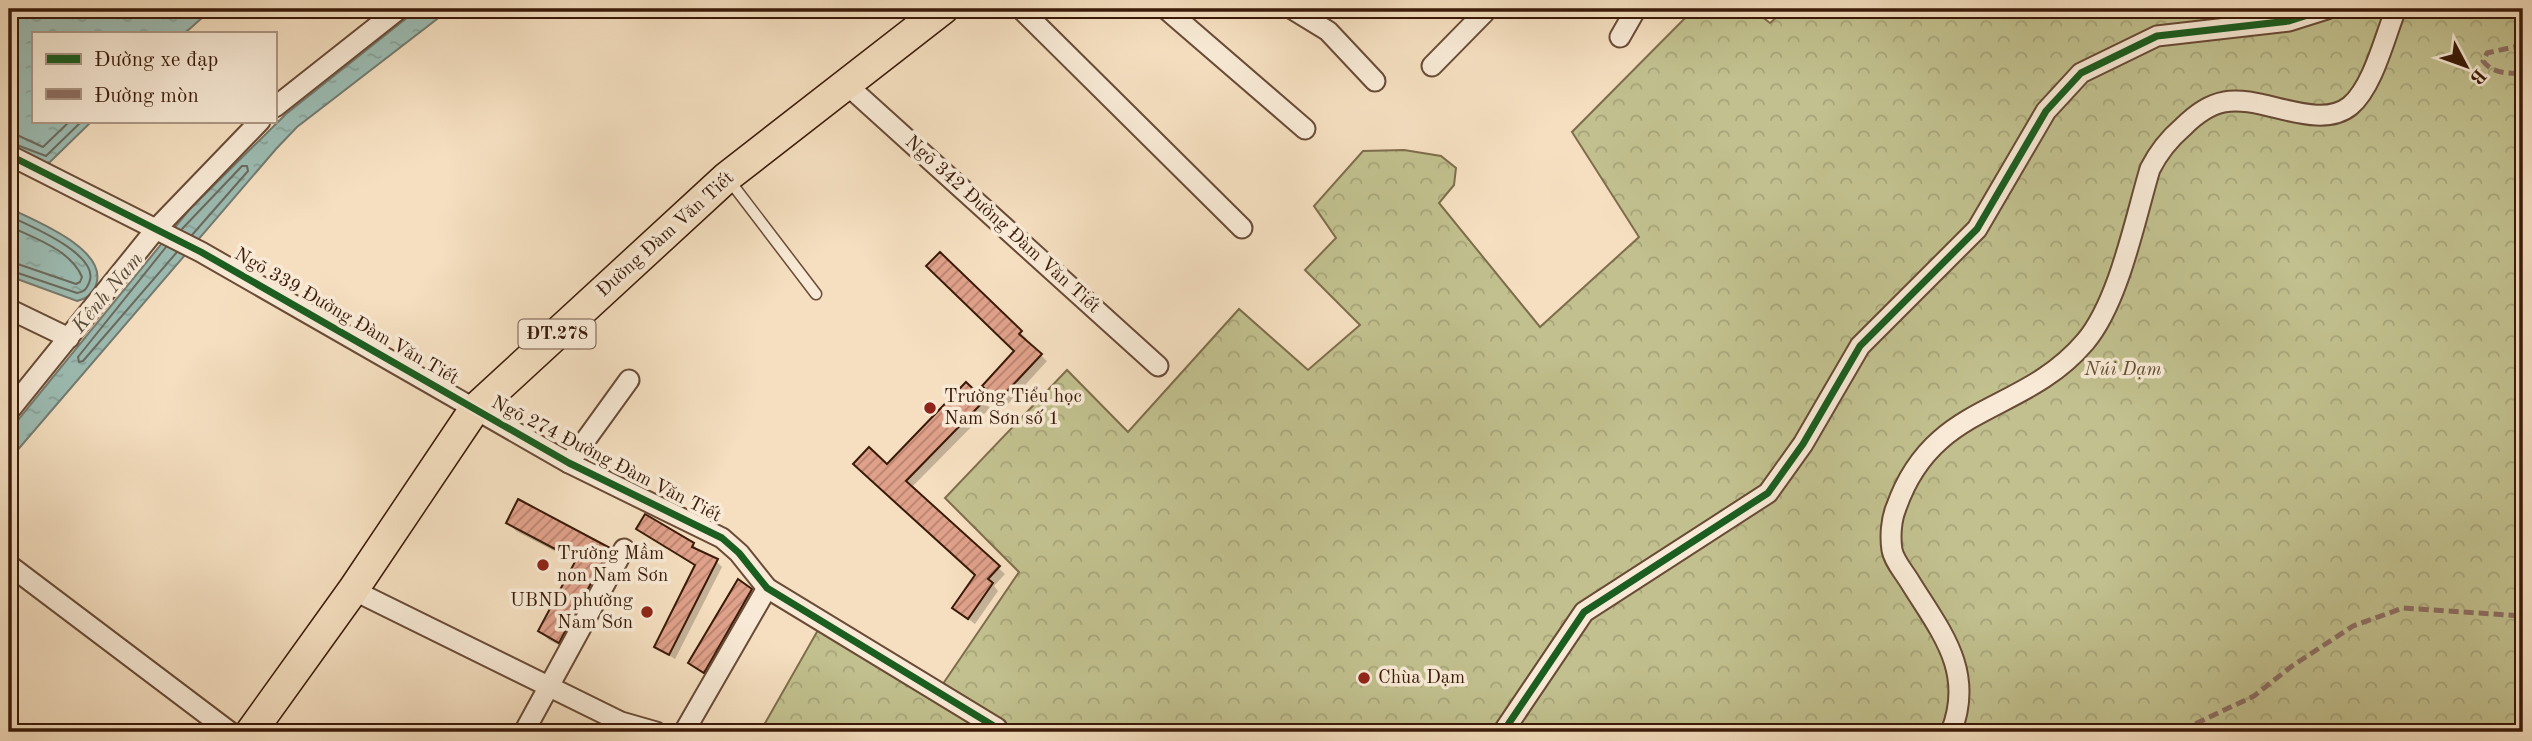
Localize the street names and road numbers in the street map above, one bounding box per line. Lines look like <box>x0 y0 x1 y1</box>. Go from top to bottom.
street label: Ngõ 342 Đường Đàm Văn Tiết <box>901 132 1104 317</box>
street label: Đường Đàm Văn Tiết <box>593 168 738 301</box>
street label: Ngõ 339 Đường Đàm Văn Tiết <box>231 244 462 389</box>
road number: ĐT.278 <box>518 320 596 348</box>
street label: Ngõ 274 Đường Đàm Văn Tiết <box>488 393 724 526</box>

